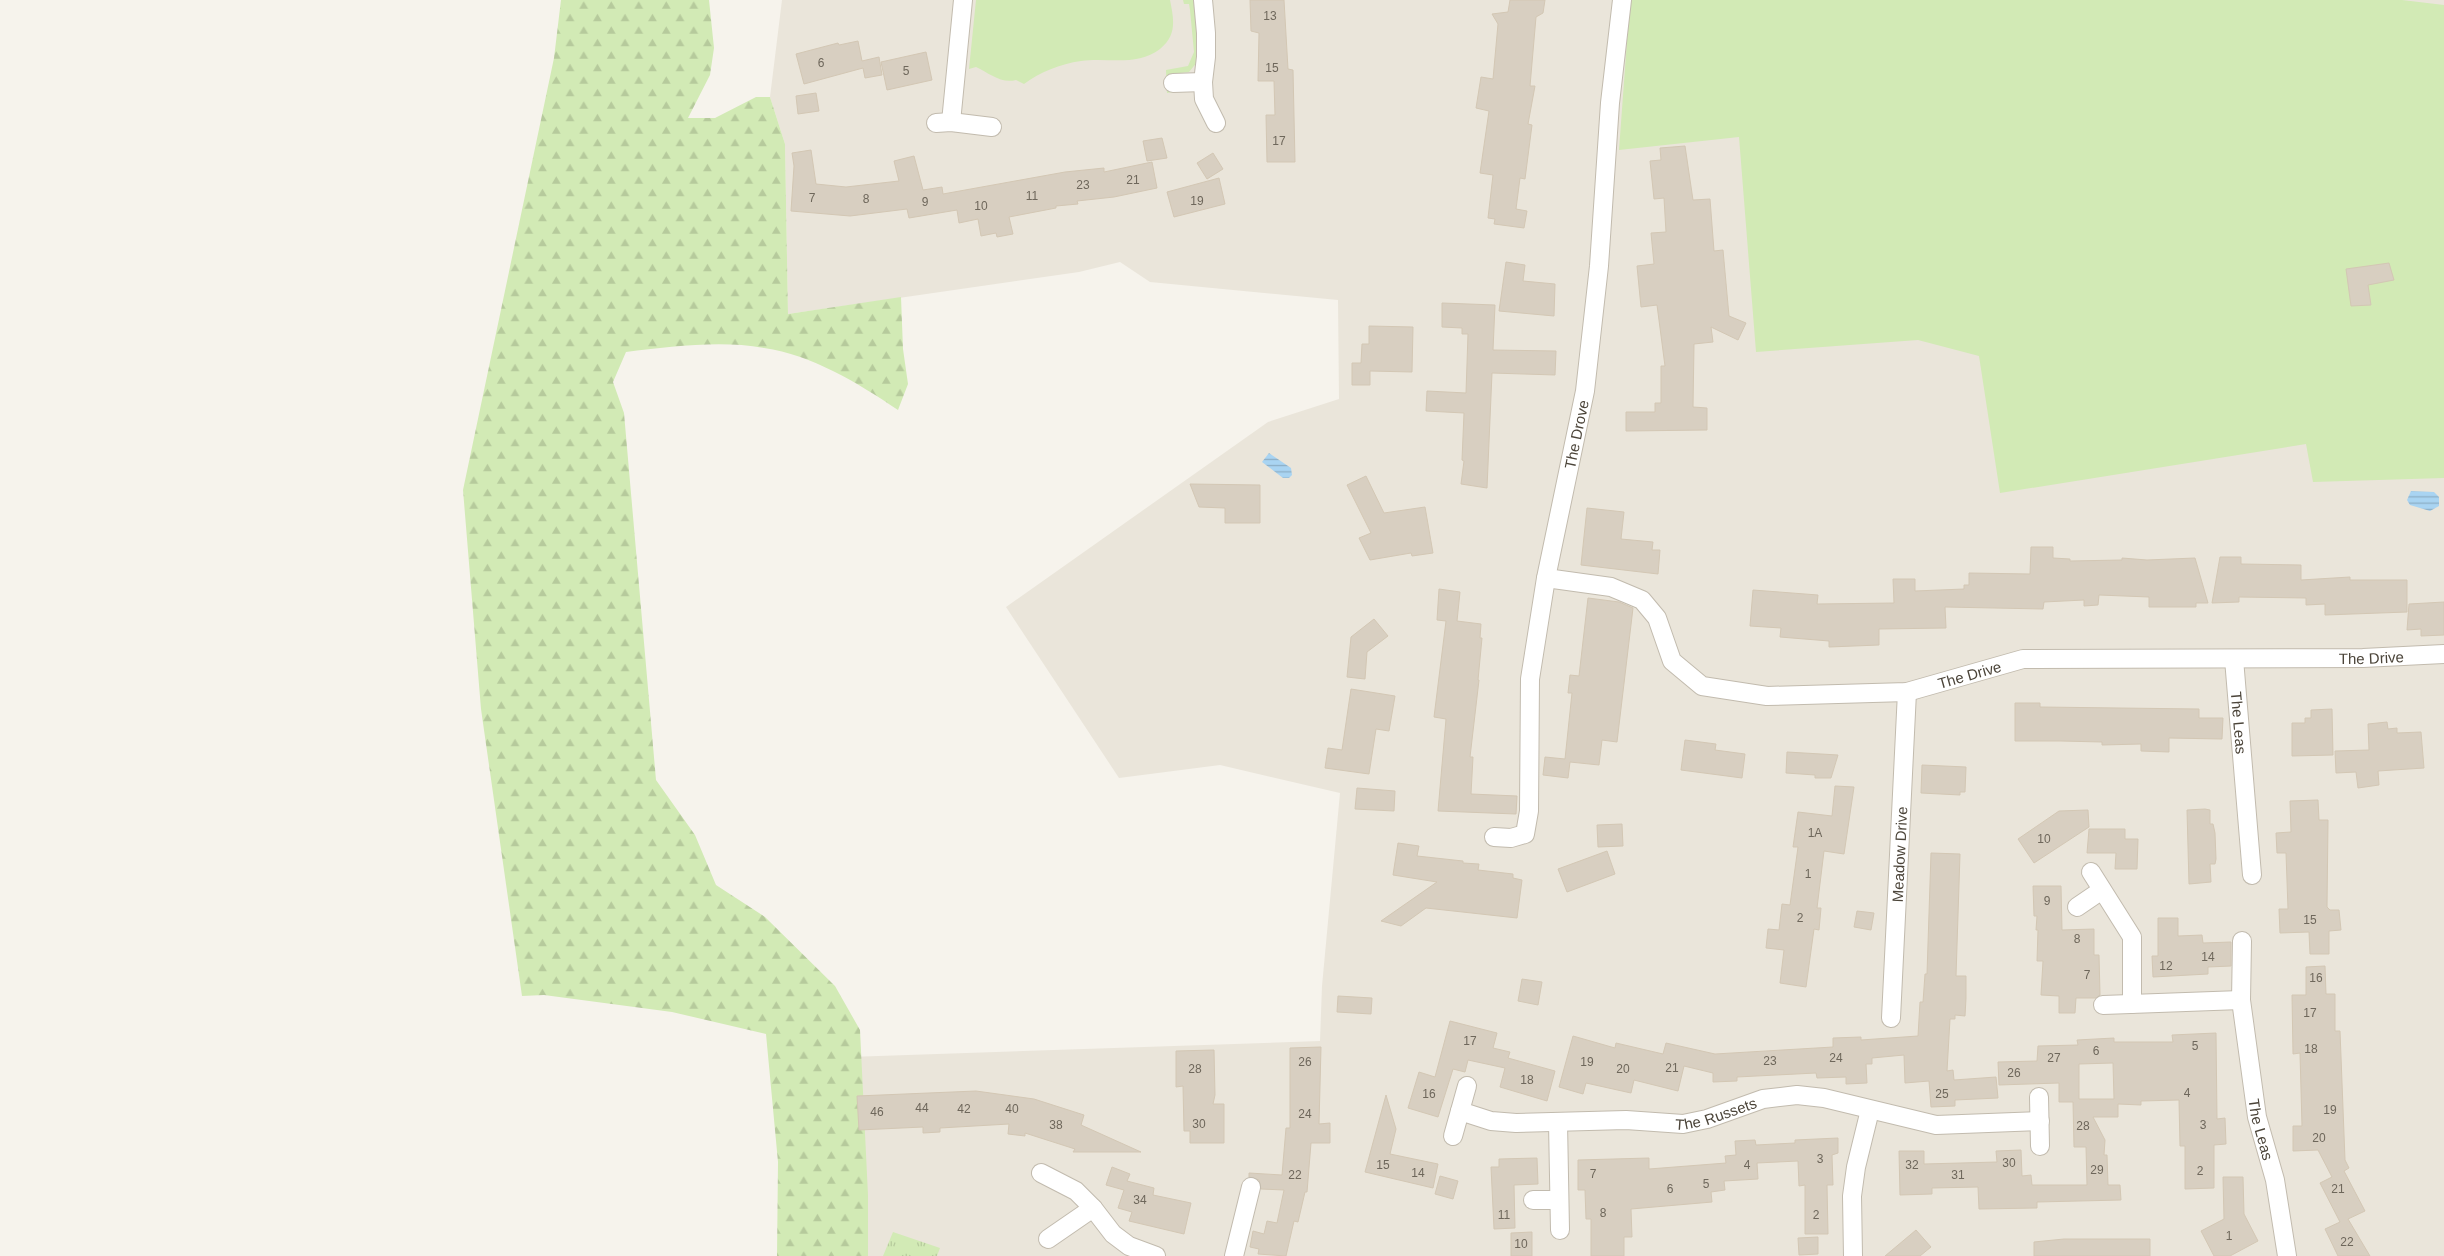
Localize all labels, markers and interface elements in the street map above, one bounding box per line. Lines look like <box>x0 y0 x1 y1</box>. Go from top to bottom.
house number: 13 <box>1263 9 1277 23</box>
house number: 6 <box>818 56 825 70</box>
house number: 15 <box>1265 61 1279 75</box>
house number: 5 <box>903 64 910 78</box>
house number: 17 <box>1272 134 1286 148</box>
house number: 21 <box>1126 173 1140 187</box>
house number: 23 <box>1076 178 1090 192</box>
house number: 11 <box>1026 189 1039 203</box>
house number: 7 <box>809 191 816 205</box>
house number: 8 <box>863 192 870 206</box>
house number: 19 <box>1190 194 1204 208</box>
house number: 9 <box>922 195 929 209</box>
house number: 10 <box>974 199 988 213</box>
street label: The Drove <box>1560 398 1591 470</box>
street label: The Drive <box>2339 647 2404 667</box>
street label: The Drive <box>1936 657 2003 691</box>
street label: The Leas <box>2228 691 2250 755</box>
street label: Meadow Drive <box>1888 806 1910 903</box>
house number: 1A <box>1808 826 1822 840</box>
house number: 10 <box>2037 832 2051 846</box>
house number: 1 <box>1805 867 1812 881</box>
house number: 9 <box>2044 894 2051 908</box>
house number: 2 <box>1797 911 1804 925</box>
house number: 15 <box>2303 913 2317 927</box>
house number: 8 <box>2074 932 2081 946</box>
house number: 14 <box>2201 950 2215 964</box>
house number: 12 <box>2159 959 2173 973</box>
house number: 7 <box>2084 968 2091 982</box>
house number: 16 <box>2309 971 2323 985</box>
house number: 17 <box>2303 1006 2317 1020</box>
house number: 17 <box>1463 1034 1477 1048</box>
house number: 5 <box>2192 1039 2199 1053</box>
house number: 18 <box>2304 1042 2318 1056</box>
house number: 6 <box>2093 1044 2100 1058</box>
house number: 24 <box>1829 1051 1843 1065</box>
house number: 27 <box>2047 1051 2061 1065</box>
house number: 23 <box>1763 1054 1777 1068</box>
house number: 26 <box>1298 1055 1312 1069</box>
house number: 19 <box>1580 1055 1594 1069</box>
house number: 21 <box>1665 1061 1679 1075</box>
house number: 28 <box>1188 1062 1202 1076</box>
house number: 20 <box>1616 1062 1630 1076</box>
house number: 26 <box>2007 1066 2021 1080</box>
house number: 18 <box>1520 1073 1534 1087</box>
house number: 4 <box>2184 1086 2191 1100</box>
house number: 16 <box>1422 1087 1436 1101</box>
house number: 25 <box>1935 1087 1949 1101</box>
street label: The Russets <box>1674 1094 1759 1133</box>
street label: The Leas <box>2246 1098 2277 1162</box>
house number: 44 <box>915 1101 929 1115</box>
house number: 42 <box>957 1102 971 1116</box>
house number: 40 <box>1005 1102 1019 1116</box>
house number: 19 <box>2323 1103 2337 1117</box>
house number: 46 <box>870 1105 884 1119</box>
house number: 24 <box>1298 1107 1312 1121</box>
house number: 30 <box>1192 1117 1206 1131</box>
house number: 38 <box>1049 1118 1063 1132</box>
house number: 3 <box>2200 1118 2207 1132</box>
house number: 28 <box>2076 1119 2090 1133</box>
house number: 20 <box>2312 1131 2326 1145</box>
house number: 3 <box>1817 1152 1824 1166</box>
house number: 30 <box>2002 1156 2016 1170</box>
house number: 15 <box>1376 1158 1390 1172</box>
house number: 4 <box>1744 1158 1751 1172</box>
house number: 32 <box>1905 1158 1919 1172</box>
house number: 29 <box>2090 1163 2104 1177</box>
house number: 2 <box>2197 1164 2204 1178</box>
house number: 14 <box>1411 1166 1425 1180</box>
house number: 7 <box>1590 1167 1597 1181</box>
house number: 22 <box>1288 1168 1302 1182</box>
house number: 31 <box>1951 1168 1965 1182</box>
house number: 5 <box>1703 1177 1710 1191</box>
house number: 6 <box>1667 1182 1674 1196</box>
house number: 21 <box>2331 1182 2345 1196</box>
house number: 34 <box>1133 1193 1147 1207</box>
house number: 8 <box>1600 1206 1607 1220</box>
house number: 11 <box>1498 1208 1511 1222</box>
house number: 2 <box>1813 1208 1820 1222</box>
house number: 1 <box>2226 1229 2233 1243</box>
house number: 22 <box>2340 1235 2354 1249</box>
house number: 10 <box>1514 1237 1528 1251</box>

